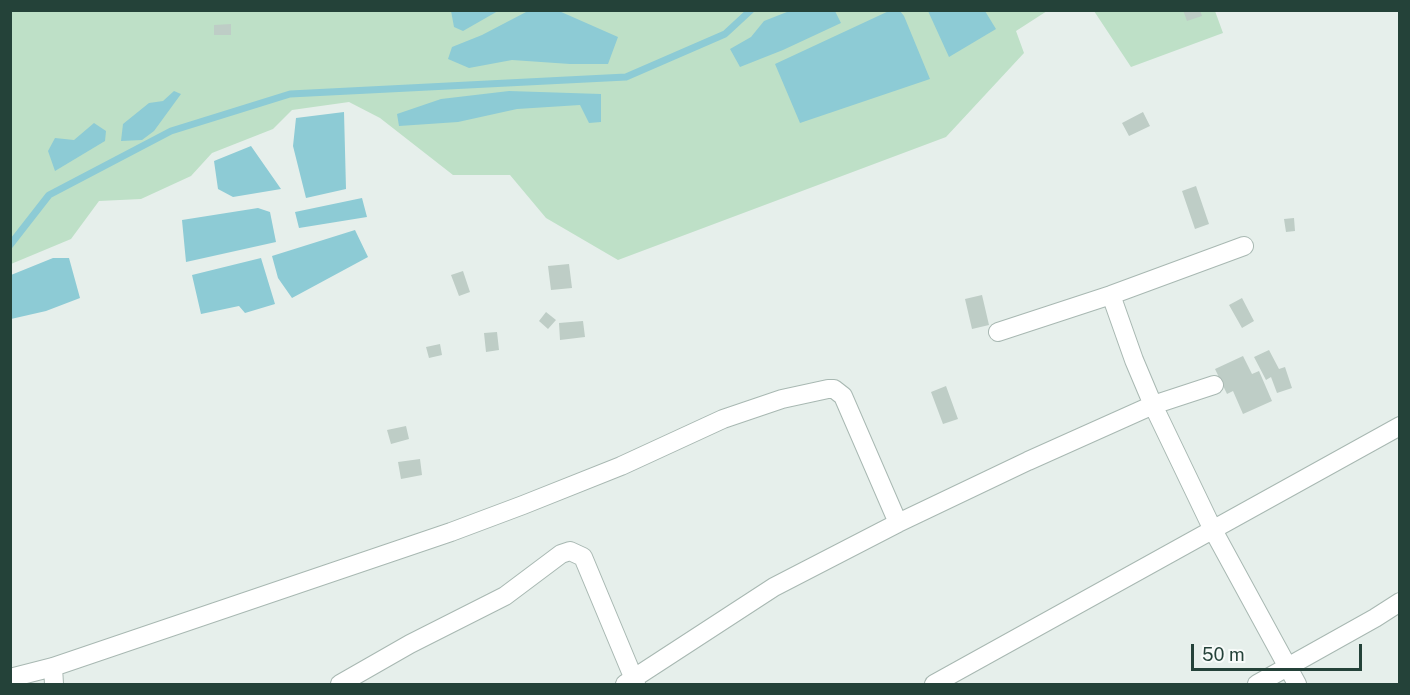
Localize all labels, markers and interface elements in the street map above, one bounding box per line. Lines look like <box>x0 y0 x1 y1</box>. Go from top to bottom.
scale bar <box>1194 632 1365 670</box>
text: 50 m <box>1202 644 1245 665</box>

